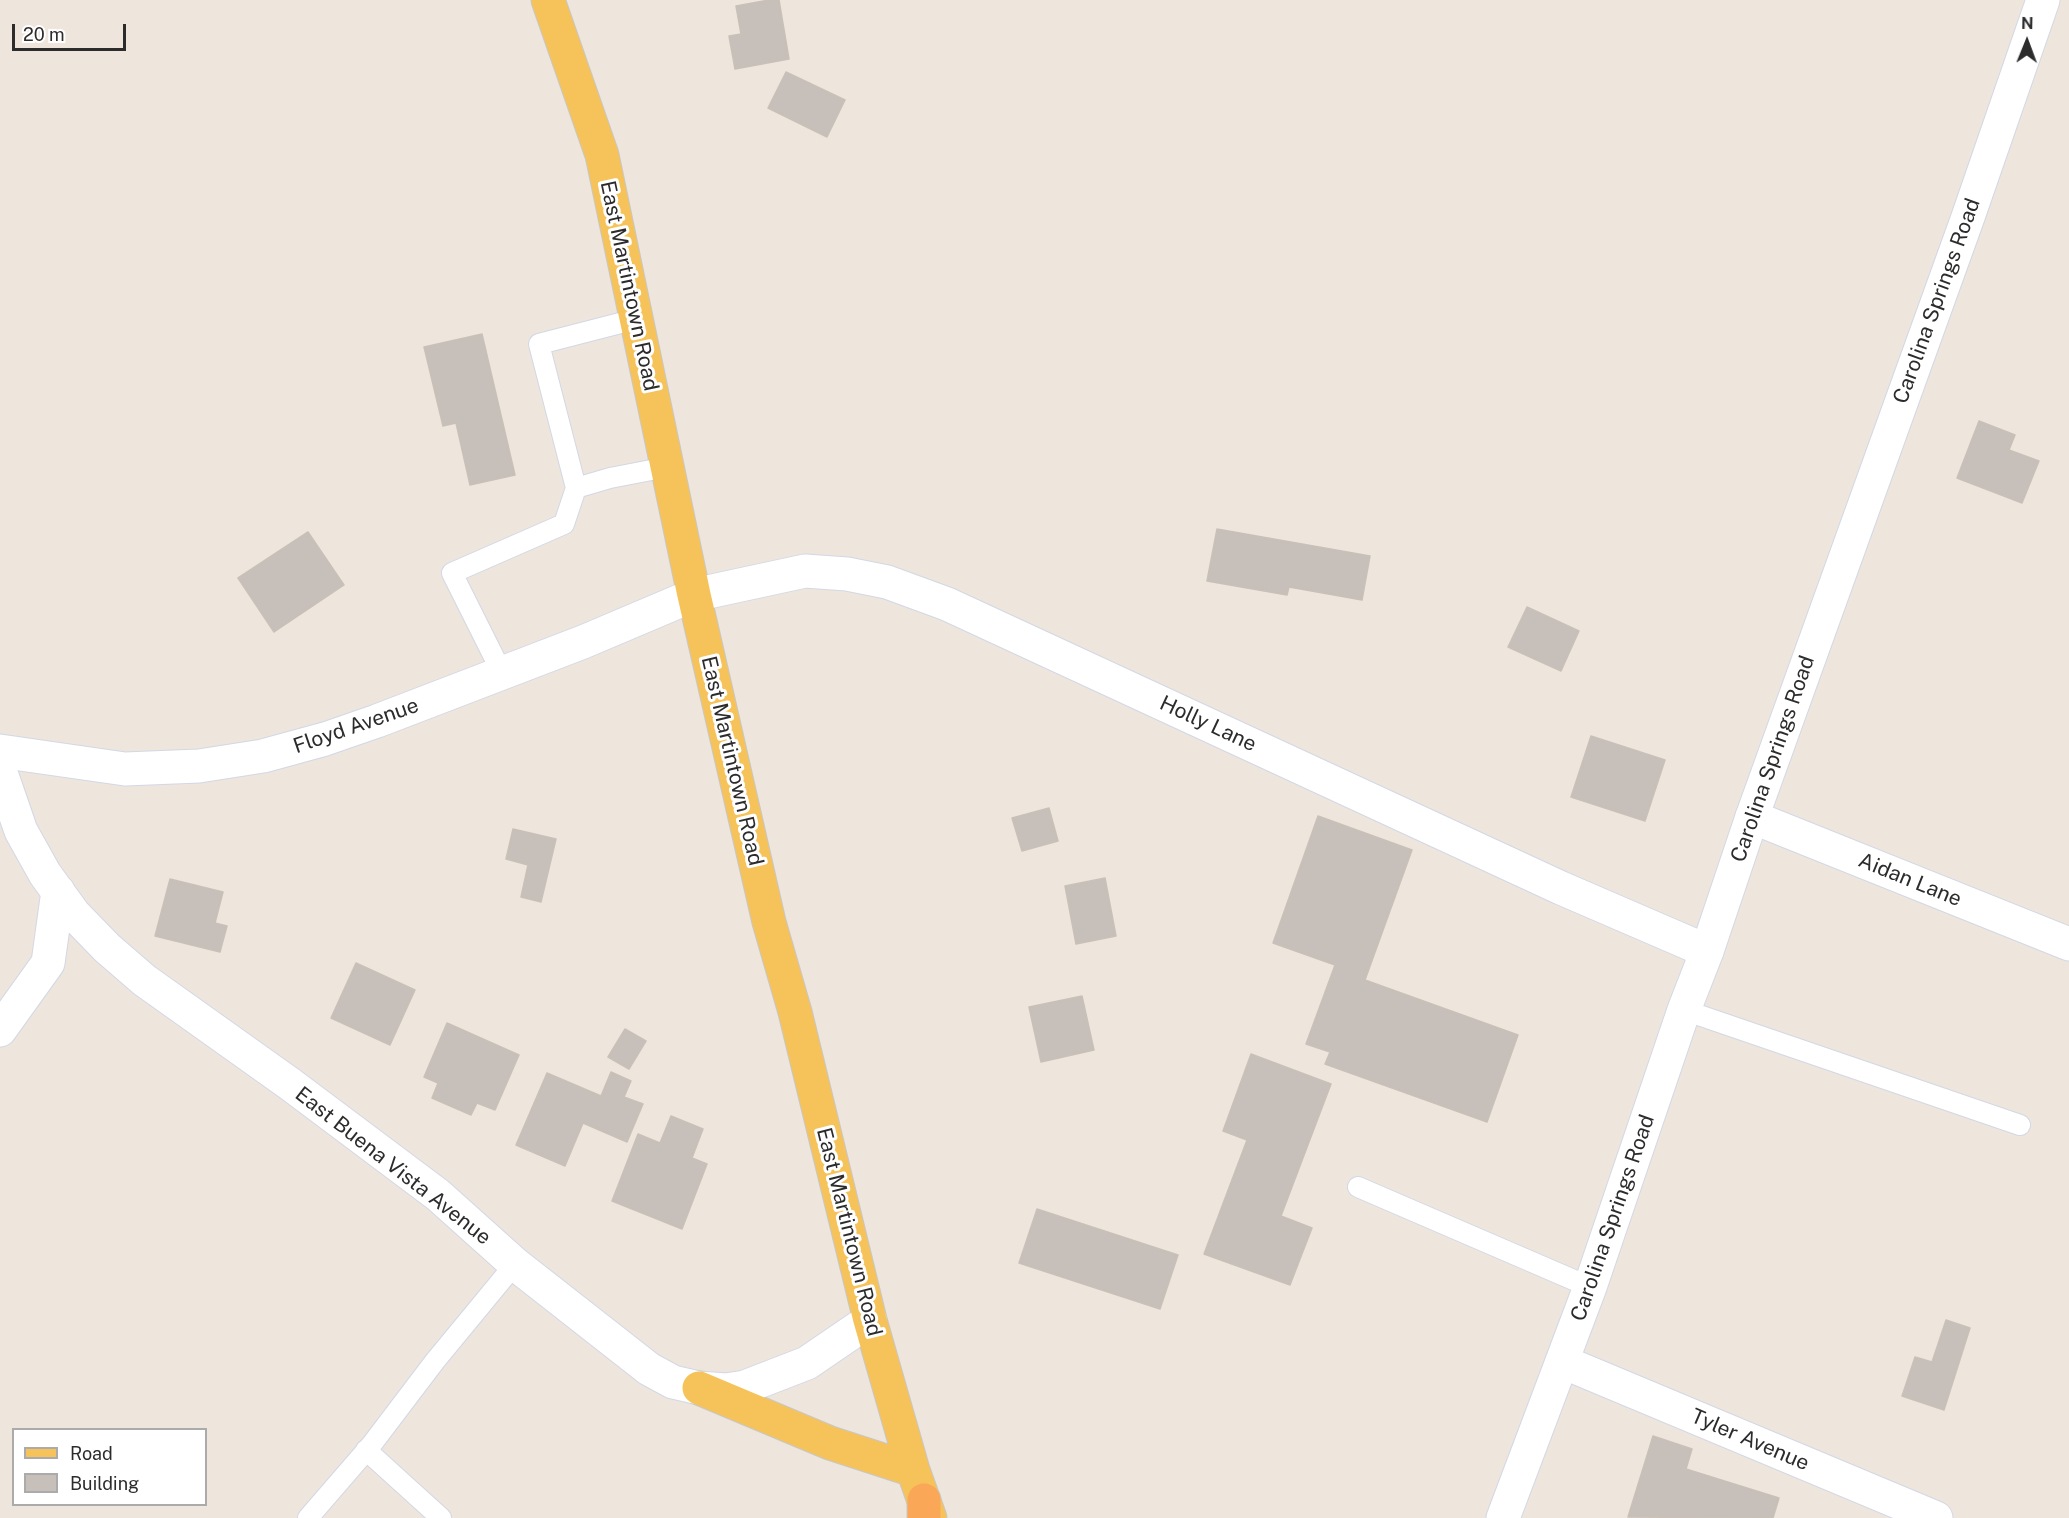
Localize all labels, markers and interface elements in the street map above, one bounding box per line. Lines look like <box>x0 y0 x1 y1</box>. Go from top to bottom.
scale bar <box>15 12 129 50</box>
north arrow <box>1997 12 2057 72</box>
text: N <box>2021 14 2034 33</box>
text: 20 m <box>23 24 65 45</box>
street label: East Martintown Road <box>594 179 664 393</box>
street label: Carolina Springs Road <box>1888 195 1986 407</box>
street label: Carolina Springs Road <box>1726 652 1820 866</box>
street label: East Martintown Road <box>696 654 768 868</box>
street label: Holly Lane <box>1156 691 1260 757</box>
street label: Floyd Avenue <box>290 693 422 759</box>
street label: Aidan Lane <box>1855 848 1965 912</box>
street label: East Buena Vista Avenue <box>290 1082 496 1250</box>
street label: Carolina Springs Road <box>1566 1111 1660 1325</box>
street label: East Martintown Road <box>811 1125 887 1339</box>
street label: Tyler Avenue <box>1687 1404 1813 1476</box>
legend <box>12 1428 207 1506</box>
text: Road <box>70 1443 113 1464</box>
text: Building <box>70 1473 139 1494</box>

